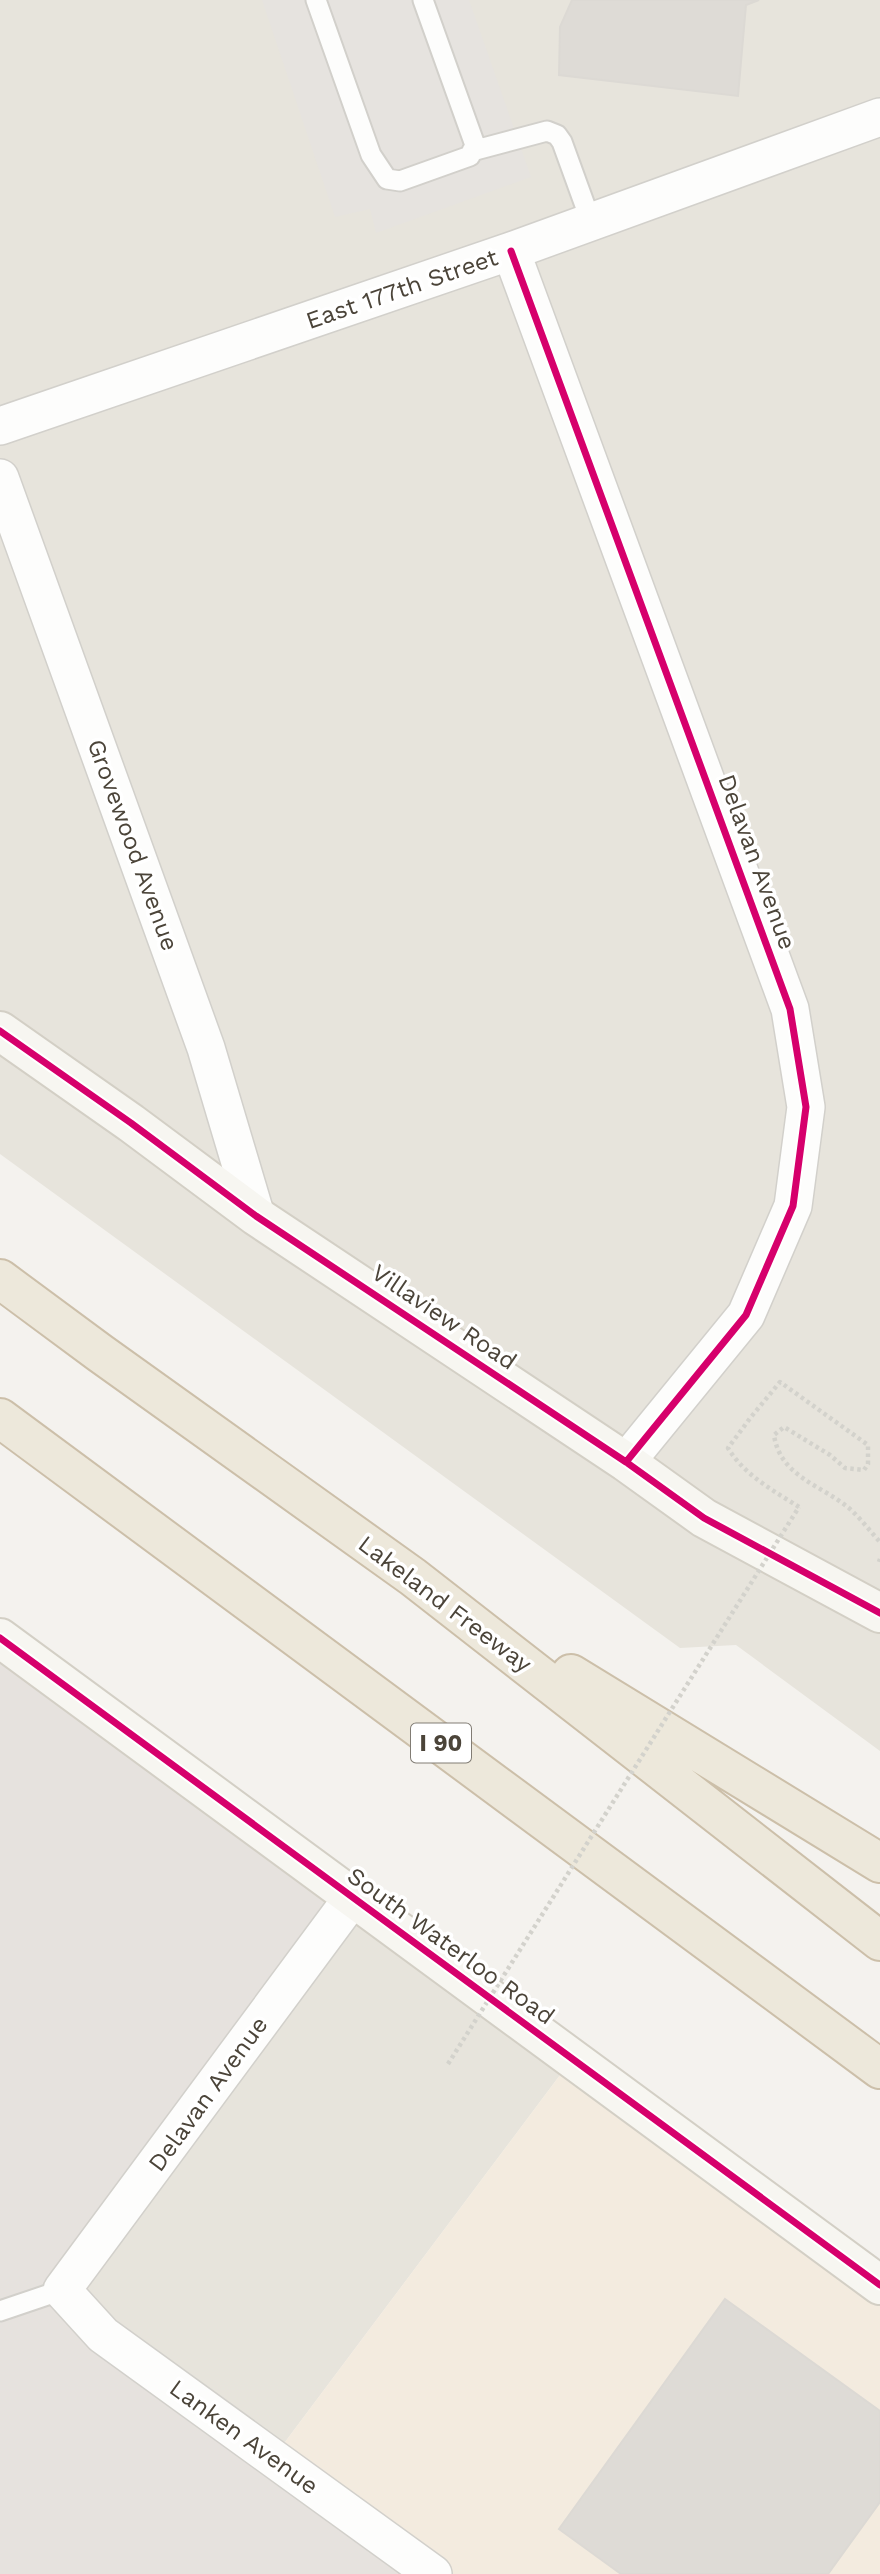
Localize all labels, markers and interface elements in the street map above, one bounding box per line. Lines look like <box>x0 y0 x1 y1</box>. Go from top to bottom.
street label: East 177th Street <box>302 243 502 335</box>
street label: Grovewood Avenue <box>82 735 184 955</box>
street label: Delavan Avenue <box>712 771 802 953</box>
street label: Villaview Road <box>366 1258 522 1376</box>
street label: Lakeland Freeway <box>353 1530 538 1679</box>
road number: I 90 <box>411 1724 471 1762</box>
street label: South Waterloo Road <box>342 1862 560 2030</box>
street label: Delavan Avenue <box>142 2011 274 2177</box>
street label: Lanken Avenue <box>164 2374 324 2500</box>

